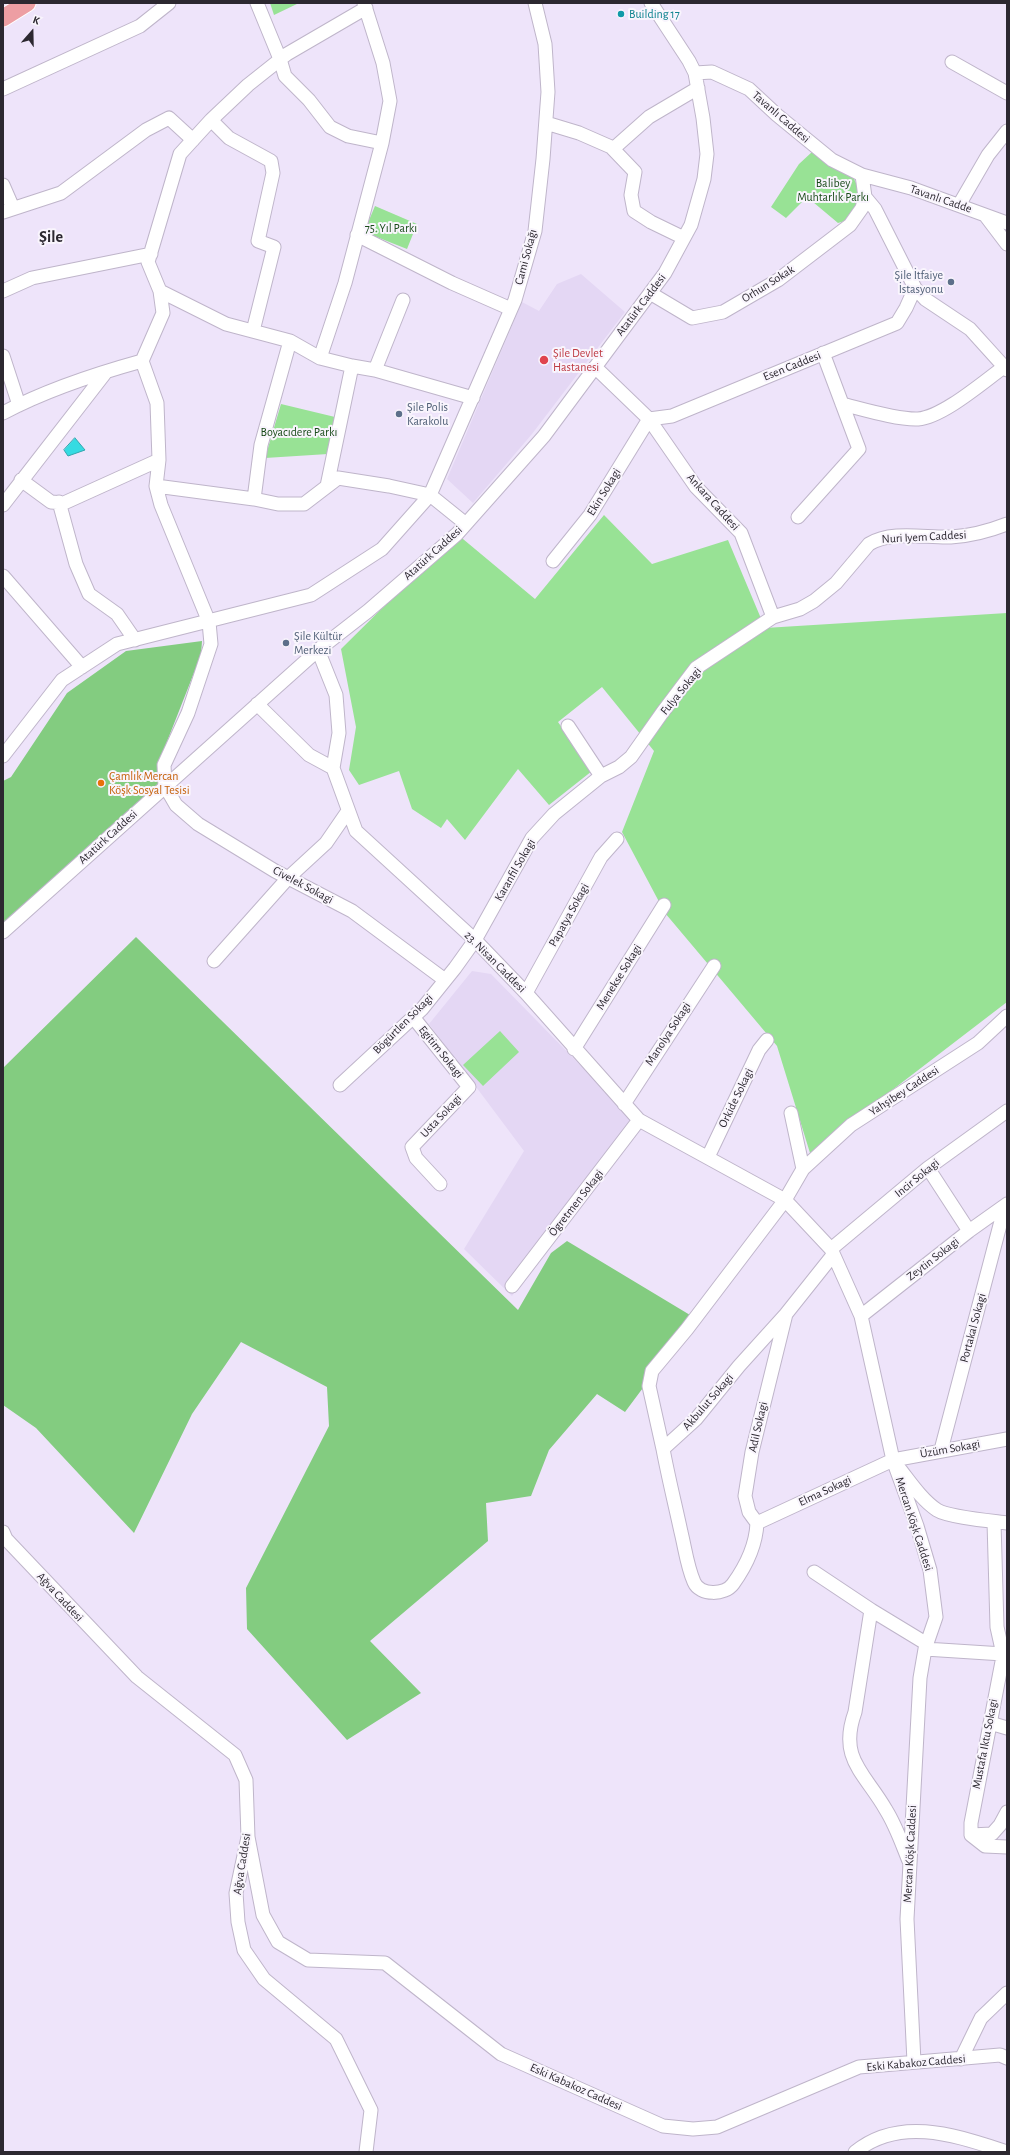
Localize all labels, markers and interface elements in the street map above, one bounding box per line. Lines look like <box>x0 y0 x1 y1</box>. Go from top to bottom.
place label: Building 17 <box>629 7 680 21</box>
marker: Building 17 <box>616 9 626 19</box>
north arrow <box>12 12 52 52</box>
text: K <box>31 14 41 27</box>
street label: Tavanlı Caddesi <box>749 88 813 146</box>
park label: Balibey Muhtarlık Parkı <box>797 176 869 204</box>
street label: Tavanlı Cadde <box>908 182 974 216</box>
park label: 75. Yıl Parkı <box>365 221 417 235</box>
district label: Şile <box>39 227 63 247</box>
street label: Cami Sokağı <box>512 228 540 286</box>
street label: Orhun Sokak <box>739 262 797 306</box>
place label: Şile İtfaiye İstasyonu <box>895 268 943 296</box>
street label: Atatürk Caddesi <box>613 271 669 339</box>
marker: Şile İtfaiye İstasyonu <box>946 277 956 287</box>
place label: Şile Devlet Hastanesi <box>553 346 603 374</box>
street label: Esen Caddesi <box>761 348 823 384</box>
marker: Şile Devlet Hastanesi <box>538 354 550 366</box>
place label: Şile Polis Karakolu <box>407 400 448 428</box>
marker: Şile Polis Karakolu <box>394 409 404 419</box>
park label: Boyacıdere Parkı <box>261 425 337 439</box>
street label: Ekin Sokagi <box>584 466 624 518</box>
street label: Ankara Caddesi <box>684 470 742 534</box>
street label: Atatürk Caddesi <box>401 523 465 583</box>
street label: Nuri Iyem Caddesi <box>881 528 967 546</box>
place label: Şile Kültür Merkezi <box>294 629 342 657</box>
marker: Şile Kültür Merkezi <box>281 638 291 648</box>
street label: Fulya Sokagi <box>657 664 705 718</box>
place label: Çamlık Mercan Köşk Sosyal Tesisi <box>109 769 190 797</box>
marker: Çamlık Mercan Köşk Sosyal Tesisi <box>96 778 106 788</box>
street label: Atatürk Caddesi <box>76 807 140 867</box>
street label: Karanfil Sokagi <box>491 836 539 904</box>
street label: Civelek Sokagi <box>270 863 336 907</box>
street label: Papatya Sokagi <box>546 881 592 949</box>
street label: 23. Nisan Caddesi <box>461 928 529 996</box>
street label: Menekse Sokagi <box>593 941 645 1013</box>
street label: Bögürtlen Sokagi <box>370 991 436 1057</box>
street label: Manolya Sokagi <box>642 999 694 1069</box>
street label: Egitim Sokagi <box>416 1023 466 1081</box>
street label: Yahşibey Caddesi <box>866 1063 942 1119</box>
street label: Orkide Sokagi <box>715 1066 757 1130</box>
street label: Usta Sokagi <box>417 1091 465 1141</box>
street label: Incir Sokagi <box>892 1156 942 1200</box>
street label: Ögretmen Sokagi <box>545 1167 607 1239</box>
street label: Zeytin Sokagi <box>904 1234 962 1284</box>
street label: Portakal Sokagi <box>957 1292 989 1364</box>
street label: Akbulut Sokagi <box>679 1371 737 1433</box>
street label: Adil Sokagi <box>745 1400 771 1454</box>
street label: Üzüm Sokagi <box>919 1437 981 1461</box>
street label: Elma Sokagi <box>796 1472 854 1510</box>
street label: Mercan Köşk Caddesi <box>892 1475 936 1573</box>
street label: Ağva Caddesi <box>34 1569 86 1625</box>
street label: Mustafa Iktu Sokagi <box>969 1698 1001 1790</box>
street label: Mercan Köşk Caddesi <box>900 1805 920 1903</box>
street label: Ağva Caddesi <box>230 1832 254 1896</box>
street label: Eski Kabakoz Caddesi <box>866 2052 966 2074</box>
street label: Eski Kabakoz Caddesi <box>528 2060 624 2114</box>

